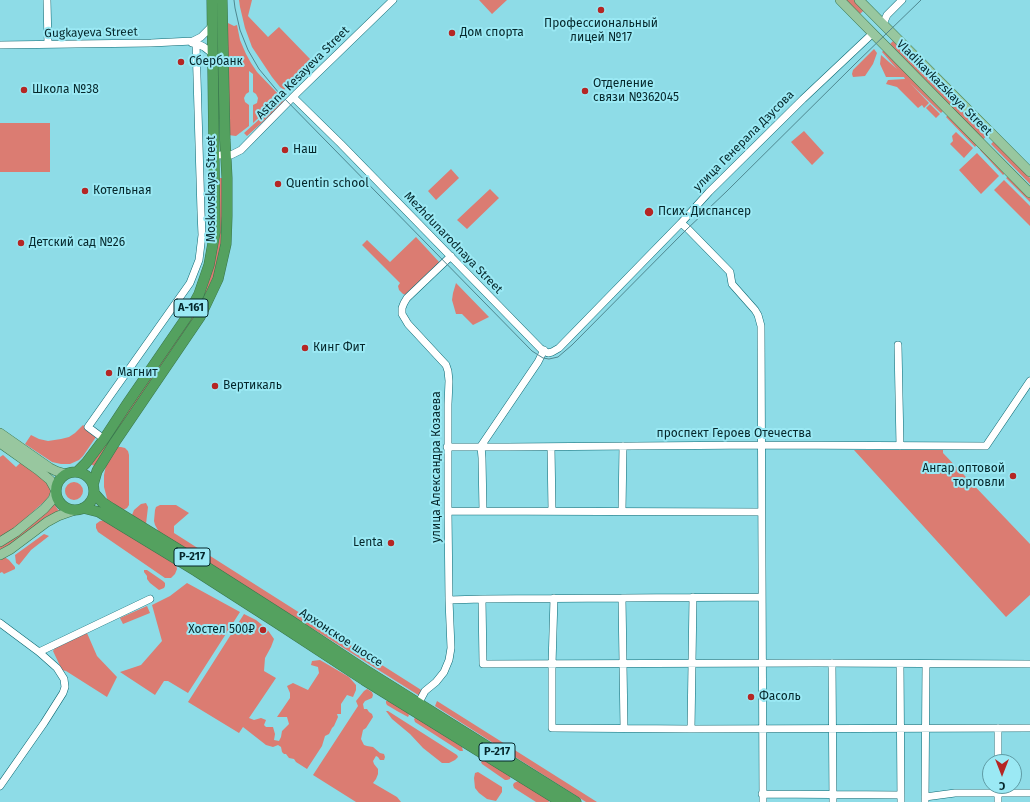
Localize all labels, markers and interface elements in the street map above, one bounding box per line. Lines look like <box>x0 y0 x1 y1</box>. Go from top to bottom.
marker: Профессиональный лицей №17 <box>596 5 606 15</box>
place label: Профессиональный лицей №17 <box>544 17 658 45</box>
street label: Astana Kesayeva Street <box>254 24 352 122</box>
street label: Gugkayeva Street <box>44 25 138 41</box>
place label: Дом спорта <box>460 26 524 40</box>
marker: Дом спорта <box>447 28 457 38</box>
street label: Vladikavkazskaya Street <box>893 37 995 139</box>
place label: Сбербанк <box>189 55 243 69</box>
marker: Сбербанк <box>176 57 186 67</box>
place label: Отделение связи №362045 <box>593 77 679 105</box>
place label: Школа №38 <box>32 83 99 97</box>
marker: Школа №38 <box>19 85 29 95</box>
marker: Отделение связи №362045 <box>580 86 590 96</box>
street label: улица Генерала Дзусова <box>691 88 797 194</box>
street label: Moskovskaya Street <box>205 136 219 242</box>
place label: Наш <box>293 143 317 157</box>
marker: Наш <box>280 145 290 155</box>
place label: Quentin school <box>286 177 369 191</box>
marker: Quentin school <box>273 179 283 189</box>
place label: Котельная <box>93 184 151 198</box>
marker: Котельная <box>80 186 90 196</box>
street label: Mezhdunarodnaya Street <box>401 189 505 297</box>
place label: Псих. Диспансер <box>658 205 751 219</box>
marker: Псих. Диспансер <box>643 206 655 218</box>
place label: Детский сад №26 <box>29 236 125 250</box>
marker: Детский сад №26 <box>16 238 26 248</box>
road number: А-161 <box>174 299 208 317</box>
place label: Кинг Фит <box>313 341 365 355</box>
marker: Кинг Фит <box>300 343 310 353</box>
place label: Магнит <box>117 366 158 380</box>
marker: Магнит <box>104 368 114 378</box>
place label: Вертикаль <box>223 379 282 393</box>
marker: Вертикаль <box>210 381 220 391</box>
street label: улица Александра Козаева <box>430 391 444 543</box>
street label: проспект Героев Отечества <box>657 427 811 441</box>
place label: Ангар оптовой торговли <box>922 462 1005 490</box>
marker: Ангар оптовой торговли <box>1008 471 1018 481</box>
place label: Lenta <box>353 536 383 550</box>
marker: Lenta <box>386 538 396 548</box>
road number: Р-217 <box>174 548 210 566</box>
street label: Архонское шоссе <box>297 606 385 670</box>
place label: Хостел 500₽ <box>188 623 255 637</box>
marker: Хостел 500₽ <box>258 625 268 635</box>
place label: Фасоль <box>759 690 801 704</box>
marker: Фасоль <box>746 692 756 702</box>
road number: Р-217 <box>479 743 515 761</box>
north arrow <box>982 754 1022 794</box>
text: С <box>999 779 1005 792</box>

